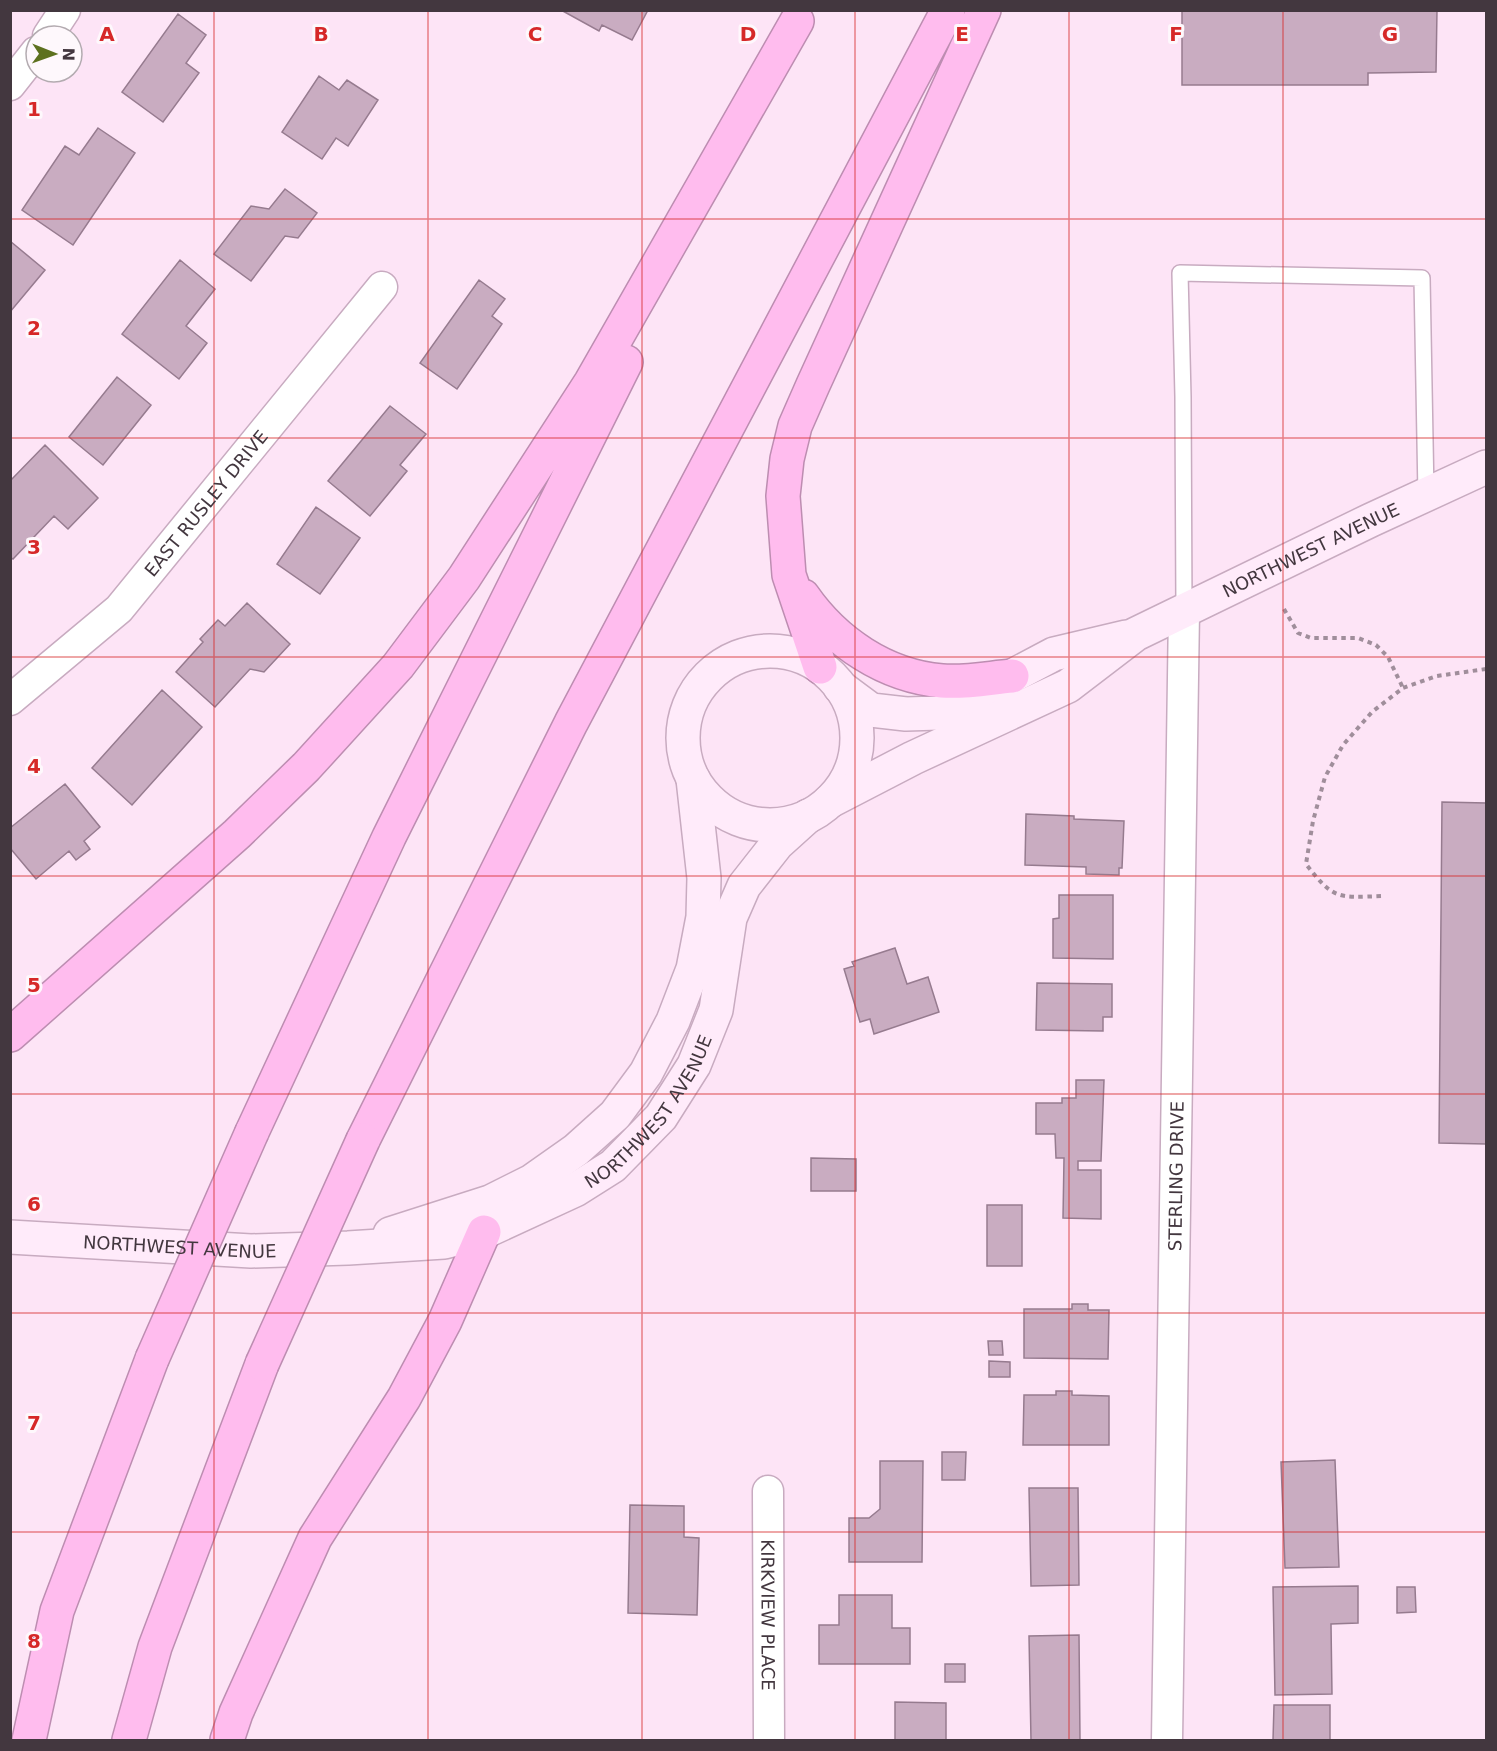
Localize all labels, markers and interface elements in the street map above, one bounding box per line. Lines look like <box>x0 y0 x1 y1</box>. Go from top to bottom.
text: A <box>99 22 115 46</box>
text: B <box>313 22 329 46</box>
text: C <box>528 22 542 46</box>
text: D <box>740 22 756 46</box>
text: E <box>955 22 969 46</box>
text: F <box>1169 22 1183 46</box>
text: G <box>1382 22 1398 46</box>
north arrow <box>24 24 84 84</box>
text: N <box>59 47 78 61</box>
text: 1 <box>27 97 41 121</box>
text: 2 <box>27 316 41 340</box>
street label: EAST RUSLEY DRIVE <box>140 426 272 580</box>
street label: NORTHWEST AVENUE <box>1219 498 1402 601</box>
text: 3 <box>27 535 41 559</box>
text: 4 <box>27 754 41 778</box>
text: 5 <box>27 973 41 997</box>
street label: NORTHWEST AVENUE <box>580 1032 715 1192</box>
street label: STERLING DRIVE <box>1164 1101 1187 1251</box>
text: 6 <box>27 1192 41 1216</box>
street label: NORTHWEST AVENUE <box>82 1231 277 1262</box>
text: 7 <box>27 1411 41 1435</box>
street label: KIRKVIEW PLACE <box>758 1539 779 1691</box>
text: 8 <box>27 1629 41 1653</box>

